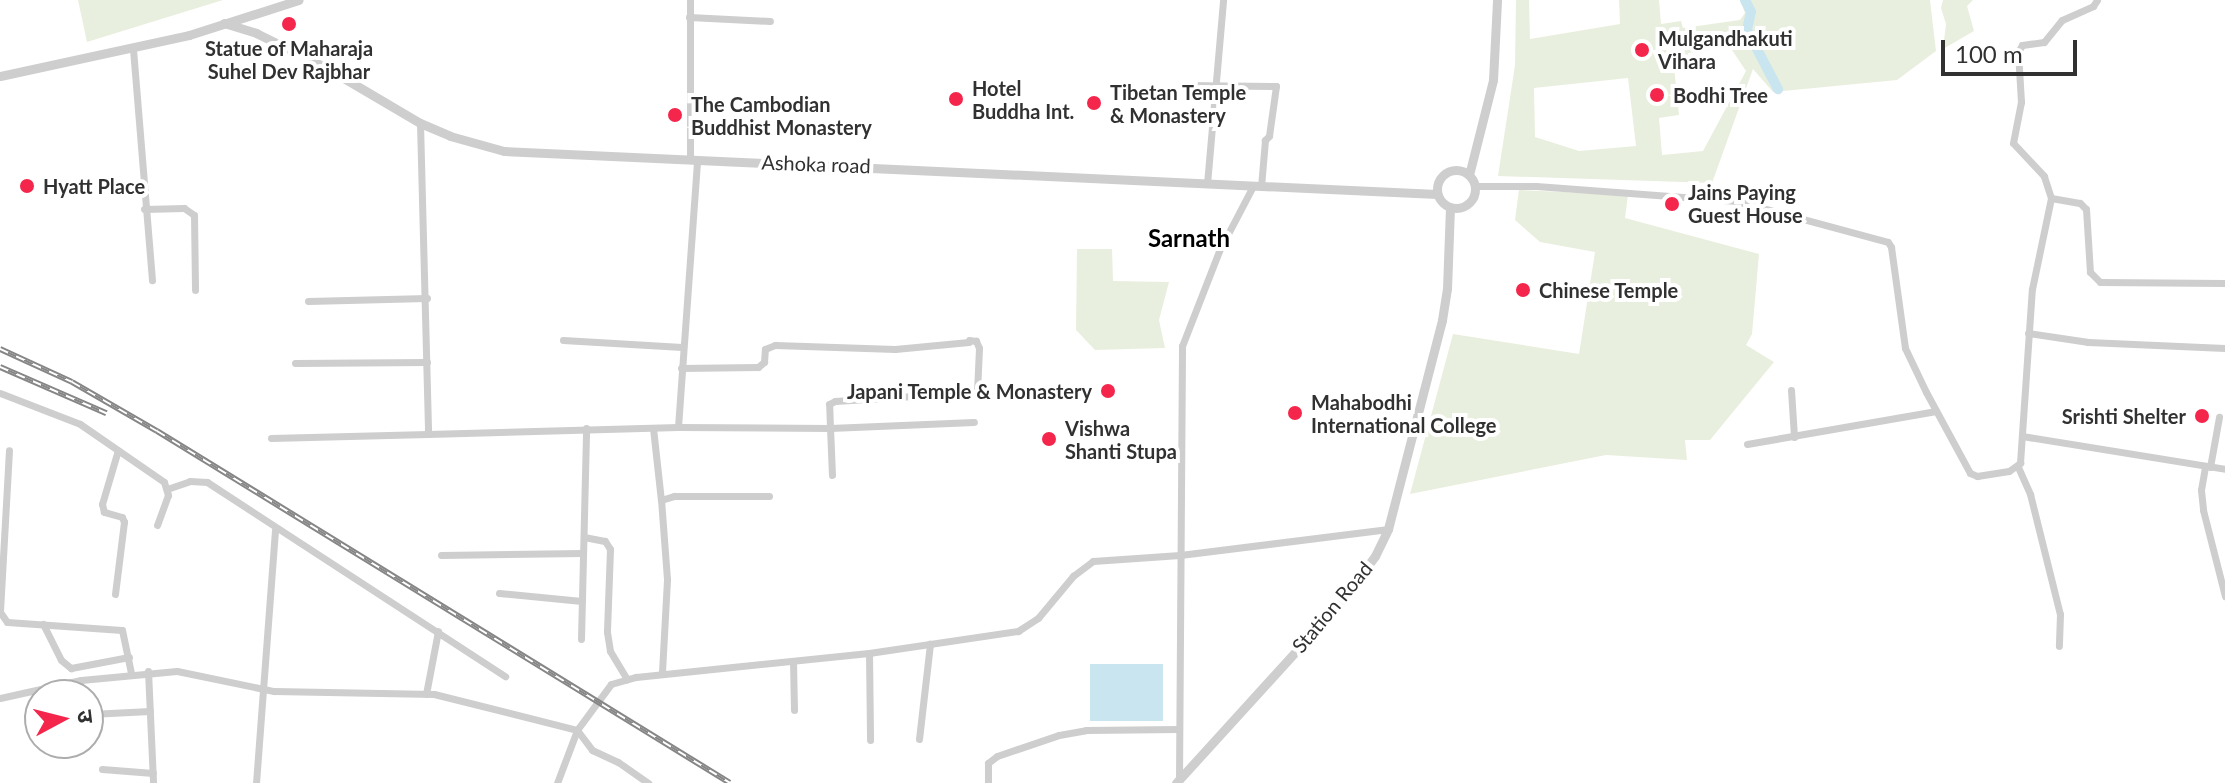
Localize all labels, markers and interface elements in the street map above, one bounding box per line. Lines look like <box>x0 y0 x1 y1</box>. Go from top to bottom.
marker: Statue of Maharaja Suhel Dev Rajbhar <box>280 15 298 33</box>
scale bar <box>1945 24 2081 74</box>
place label: Mulgandhakuti Vihara <box>1658 26 1793 73</box>
place label: Statue of Maharaja Suhel Dev Rajbhar <box>205 36 373 83</box>
text: 100 m <box>1955 39 2023 68</box>
marker: Mulgandhakuti Vihara <box>1633 41 1651 59</box>
place label: Hotel Buddha Int. <box>972 76 1074 123</box>
place label: Tibetan Temple & Monastery <box>1110 80 1247 127</box>
place label: Bodhi Tree <box>1673 83 1769 107</box>
marker: Bodhi Tree <box>1648 86 1666 104</box>
marker: Hotel Buddha Int. <box>947 90 965 108</box>
place label: The Cambodian Buddhist Monastery <box>691 92 872 139</box>
marker: Tibetan Temple & Monastery <box>1085 94 1103 112</box>
marker: The Cambodian Buddhist Monastery <box>666 106 684 124</box>
street label: Ashoka road <box>761 150 871 178</box>
place label: Hyatt Place <box>43 174 145 198</box>
marker: Hyatt Place <box>18 177 36 195</box>
place label: Jains Paying Guest House <box>1688 180 1803 227</box>
marker: Jains Paying Guest House <box>1663 195 1681 213</box>
district label: Sarnath <box>1148 224 1230 252</box>
place label: Chinese Temple <box>1539 278 1679 302</box>
marker: Chinese Temple <box>1514 281 1532 299</box>
place label: Japani Temple & Monastery <box>846 379 1092 403</box>
marker: Japani Temple & Monastery <box>1099 382 1117 400</box>
place label: Mahabodhi International College <box>1311 390 1497 437</box>
marker: Mahabodhi International College <box>1286 404 1304 422</box>
place label: Srishti Shelter <box>2062 404 2186 428</box>
marker: Srishti Shelter <box>2193 407 2211 425</box>
place label: Vishwa Shanti Stupa <box>1065 416 1177 463</box>
marker: Vishwa Shanti Stupa <box>1040 430 1058 448</box>
street label: Station Road <box>1287 557 1377 657</box>
north arrow <box>24 679 104 759</box>
text: उ <box>72 708 101 724</box>

